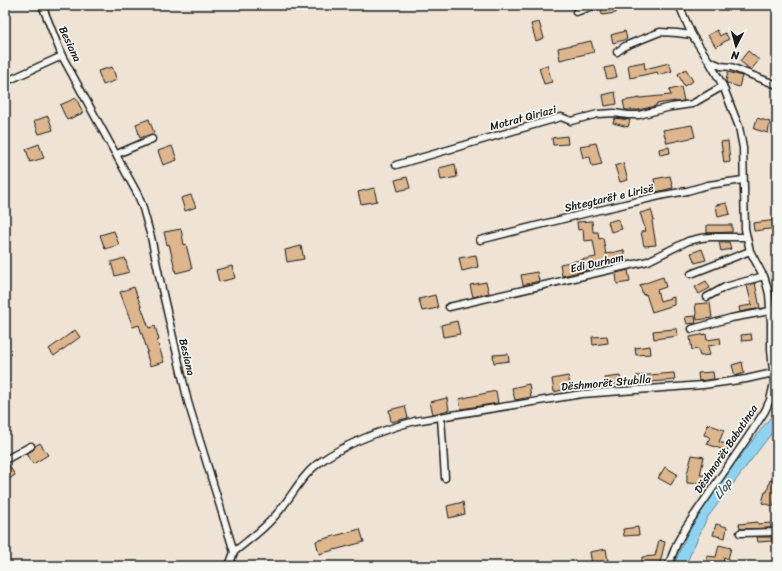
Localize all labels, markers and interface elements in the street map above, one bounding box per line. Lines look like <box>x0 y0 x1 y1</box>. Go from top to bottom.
street label: Besiana <box>53 23 87 66</box>
north arrow <box>716 26 756 66</box>
text: N <box>730 46 741 65</box>
street label: Motrat Qiriazi <box>488 100 559 136</box>
street label: Shtegtarët e Lirisë <box>563 178 656 217</box>
street label: Edi Durham <box>568 247 626 278</box>
street label: Besiana <box>174 337 201 378</box>
street label: Dëshmorët Stublla <box>560 370 652 396</box>
street label: Dëshmorët Babatinca <box>689 400 763 497</box>
water label: Llap <box>708 473 739 504</box>

